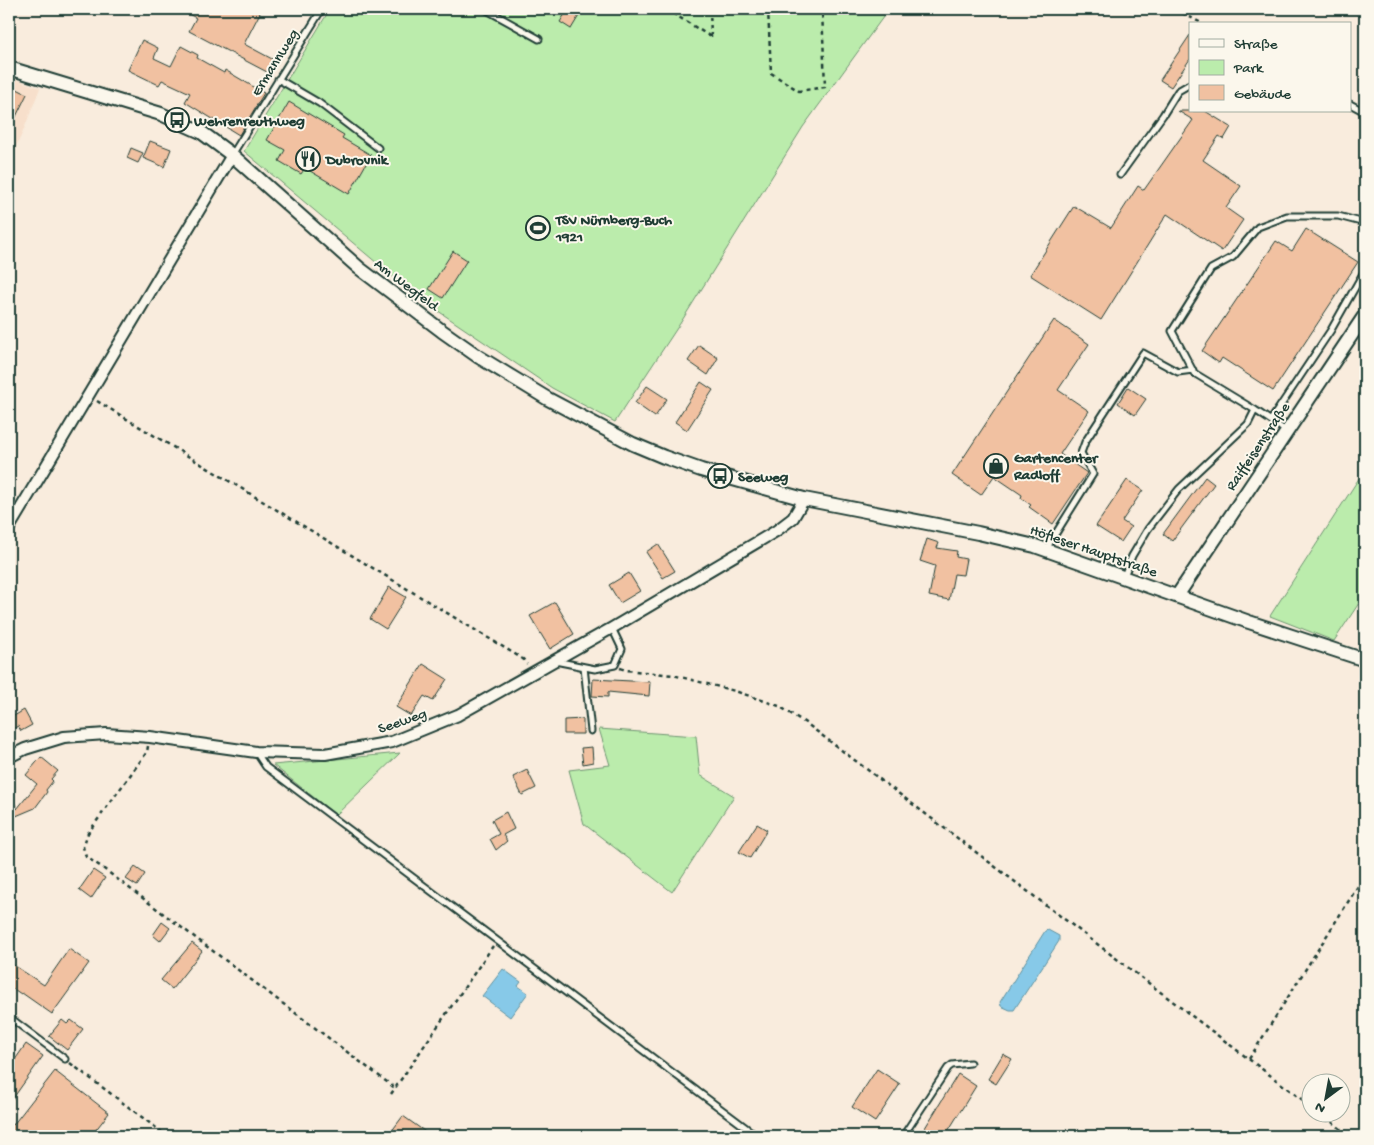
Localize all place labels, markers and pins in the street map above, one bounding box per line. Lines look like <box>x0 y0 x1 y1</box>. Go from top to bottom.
bus stop icon: Wehrenreuthweg <box>164 107 190 133</box>
place label: Wehrenreuthweg <box>193 113 305 131</box>
restaurant icon: Dubrovnik <box>295 146 321 172</box>
place label: Dubrovnik <box>324 152 390 170</box>
place label: TSV Nürnberg-Buch 1921 <box>555 212 672 247</box>
sports icon: TSV Nürnberg-Buch 1921 <box>525 215 551 241</box>
place label: Gartencenter Radloff <box>1013 450 1099 485</box>
shop icon: Gartencenter Radloff <box>983 453 1009 479</box>
bus stop icon: Seeweg <box>707 463 733 489</box>
place label: Seeweg <box>738 469 789 487</box>

